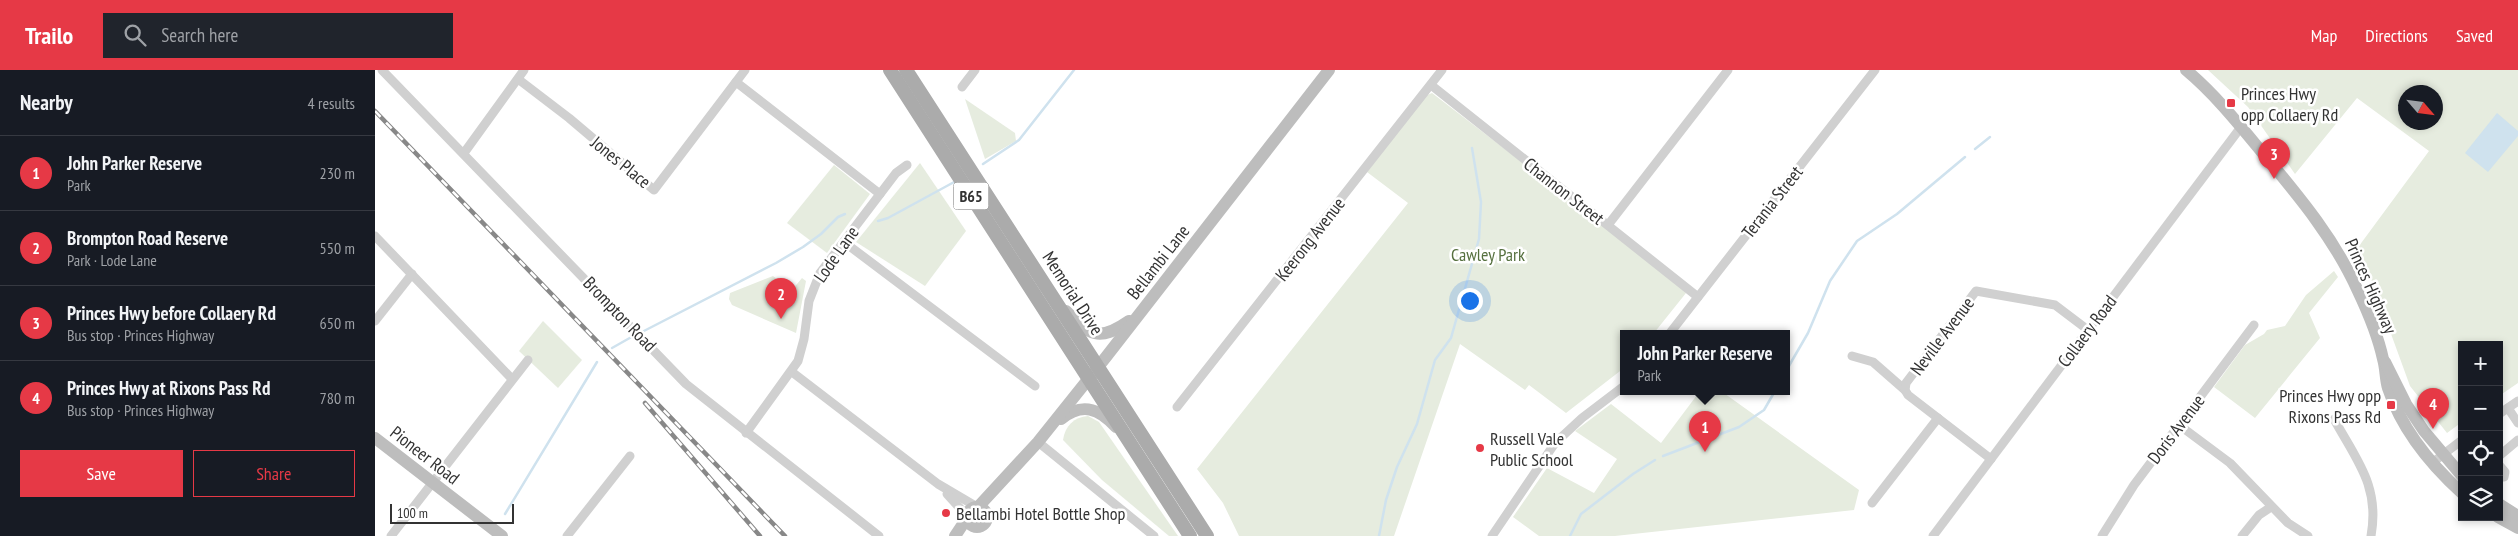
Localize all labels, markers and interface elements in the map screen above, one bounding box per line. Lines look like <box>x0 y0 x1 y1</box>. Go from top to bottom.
search box <box>103 13 453 58</box>
text: Trailo <box>25 20 73 51</box>
icon: search <box>121 21 149 49</box>
text: Search here <box>161 23 238 47</box>
text: Map <box>2311 24 2337 47</box>
text: Directions <box>2365 24 2428 47</box>
text: Saved <box>2456 24 2493 47</box>
place label: Princes Hwy opp Collaery Rd <box>2241 82 2338 126</box>
north arrow <box>2398 85 2443 130</box>
text: Nearby <box>20 89 73 116</box>
text: 4 results <box>308 93 355 113</box>
marker: Princes Hwy opp Collaery Rd <box>2225 97 2237 109</box>
street label: Jones Place <box>586 130 656 193</box>
pin: 3 <box>2258 138 2290 179</box>
text: John Parker Reserve <box>67 151 202 175</box>
street label: Channon Street <box>1519 152 1609 230</box>
street label: Terania Street <box>1737 161 1808 243</box>
text: 1 <box>32 163 40 183</box>
text: 230 m <box>320 163 355 183</box>
text: Park <box>67 175 91 195</box>
road number: B65 <box>953 182 989 210</box>
street label: Keerong Avenue <box>1270 192 1350 286</box>
street label: Bellambi Lane <box>1122 220 1194 304</box>
street label: Lode Lane <box>808 221 864 287</box>
text: Brompton Road Reserve <box>67 226 228 250</box>
street label: Princes Highway <box>2340 235 2402 337</box>
text: 2 <box>32 238 40 258</box>
text: 550 m <box>320 238 355 258</box>
park label: Cawley Park <box>1451 243 1525 266</box>
street label: Memorial Drive <box>1037 247 1109 339</box>
text: Park · Lode Lane <box>67 250 157 270</box>
street label: Brompton Road <box>578 272 662 356</box>
pin: 2 <box>765 278 797 319</box>
your location <box>1457 288 1483 314</box>
street label: Collaery Road <box>2052 290 2122 372</box>
street label: Neville Avenue <box>1905 292 1979 380</box>
text: Princes Hwy before Collaery Rd <box>67 301 276 325</box>
text: 3 <box>32 313 40 333</box>
text: 650 m <box>320 313 355 333</box>
text: Bus stop · Princes Highway <box>67 325 214 345</box>
popup <box>1620 330 1790 395</box>
text: John Parker Reserve <box>1637 341 1773 365</box>
map controls <box>2458 341 2503 521</box>
button: + <box>2458 341 2503 386</box>
text: Park <box>1637 365 1661 385</box>
text: Princes Hwy at Rixons Pass Rd <box>67 376 270 400</box>
place label: Princes Hwy opp Rixons Pass Rd <box>2279 384 2381 428</box>
button: − <box>2458 386 2503 431</box>
text: 4 <box>32 388 40 408</box>
text: 780 m <box>320 388 355 408</box>
pin: 4 <box>2417 388 2449 429</box>
street label: Doris Avenue <box>2142 390 2210 468</box>
marker: Princes Hwy opp Rixons Pass Rd <box>2385 399 2397 411</box>
text: Bus stop · Princes Highway <box>67 400 214 420</box>
pin: 1 <box>1689 411 1721 452</box>
street label: Pioneer Road <box>386 421 464 489</box>
place label: Russell Vale Public School <box>1490 427 1574 471</box>
button: locate <box>2458 431 2503 476</box>
marker: Russell Vale Public School <box>1474 442 1486 454</box>
button: Save <box>20 450 183 497</box>
button: Share <box>193 450 355 497</box>
button: layers <box>2458 476 2503 521</box>
scale bar <box>390 501 514 524</box>
place label: Bellambi Hotel Bottle Shop <box>956 502 1125 525</box>
text: 100 m <box>397 504 428 522</box>
marker: Bellambi Hotel Bottle Shop <box>940 507 952 519</box>

